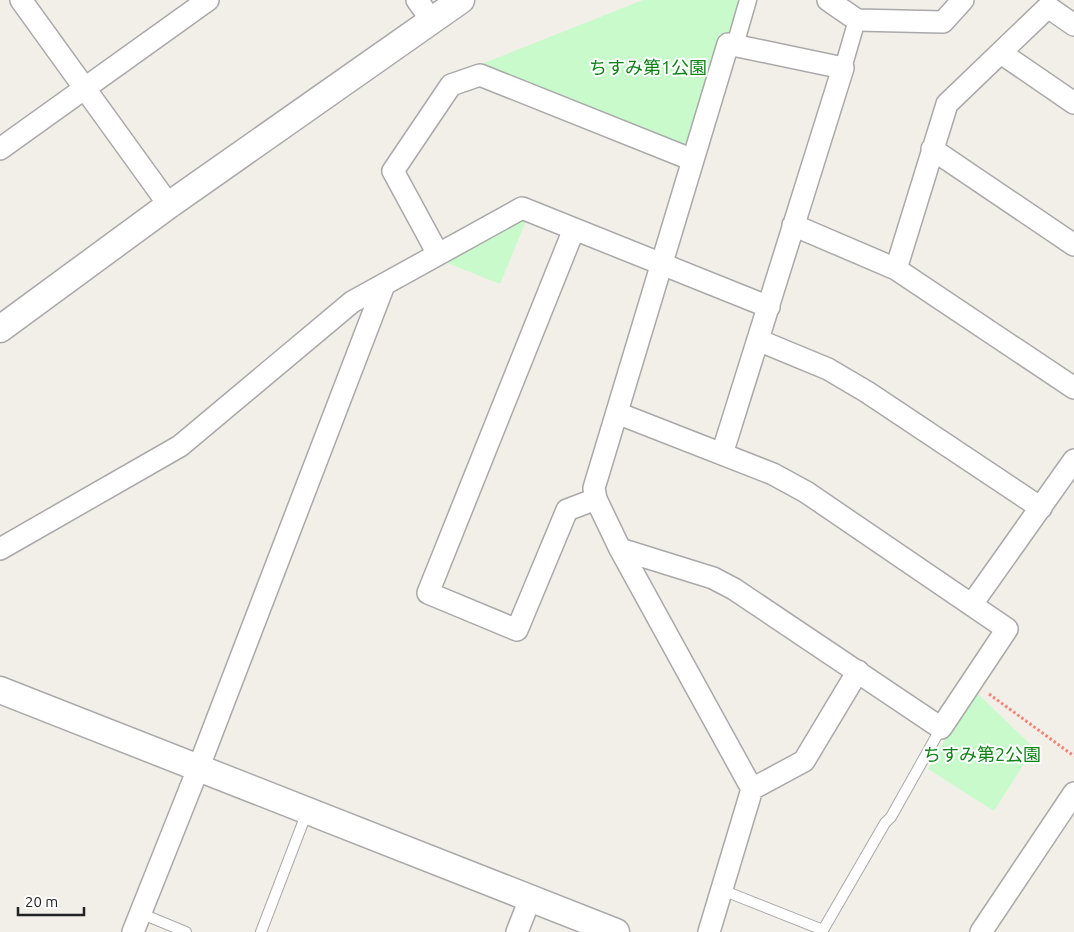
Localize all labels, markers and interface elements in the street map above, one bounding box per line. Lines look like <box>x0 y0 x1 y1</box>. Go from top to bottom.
park label: ちすみ第1公園 <box>589 57 707 77</box>
park label: ちすみ第2公園 <box>923 744 1041 764</box>
scale bar <box>18 884 84 916</box>
text: 20 m <box>25 893 58 910</box>

